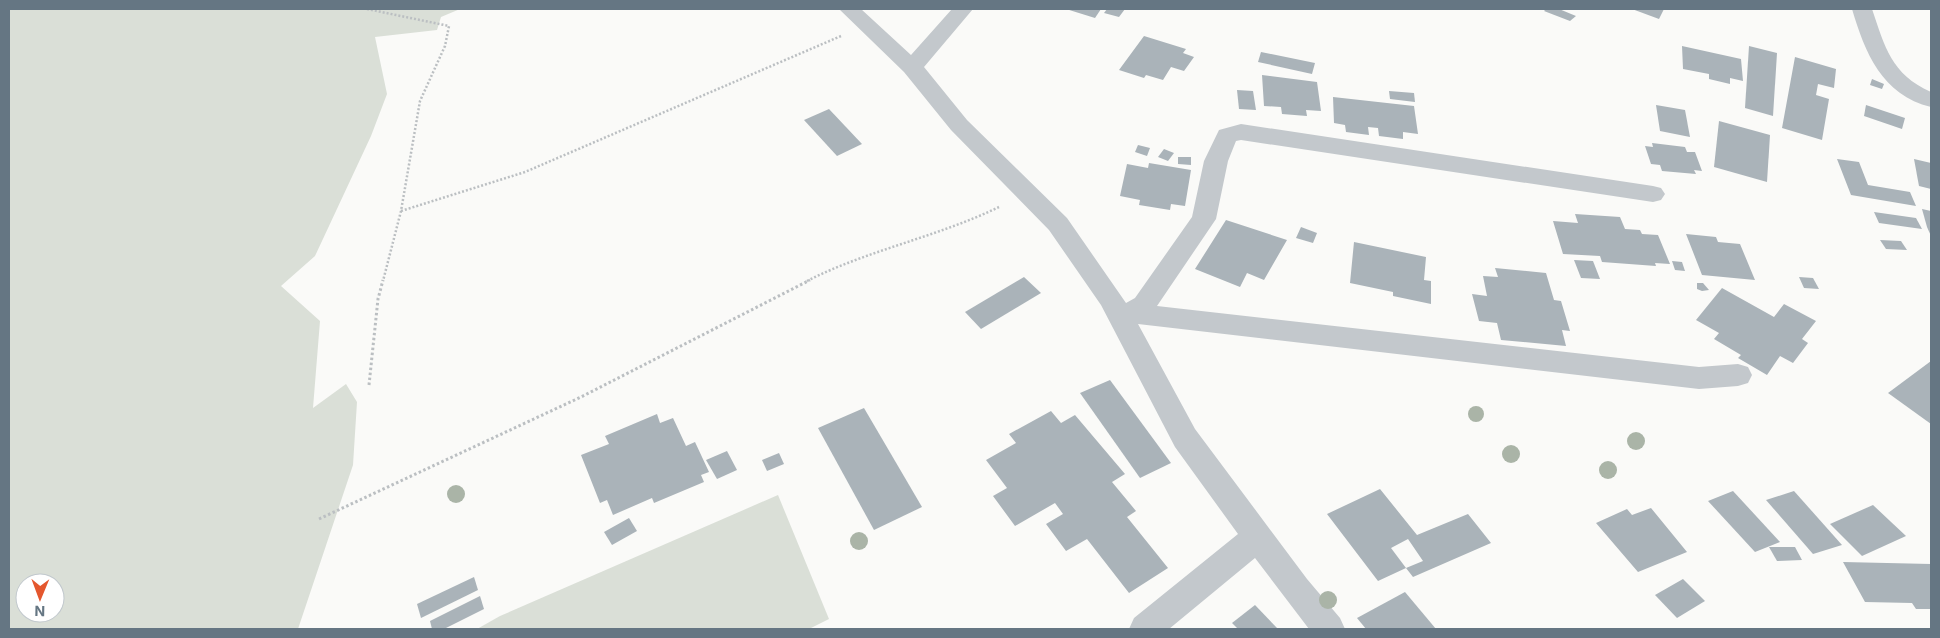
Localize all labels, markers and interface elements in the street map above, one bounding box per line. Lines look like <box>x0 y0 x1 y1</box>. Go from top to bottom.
north arrow <box>15 573 65 623</box>
text: N <box>34 603 45 620</box>

